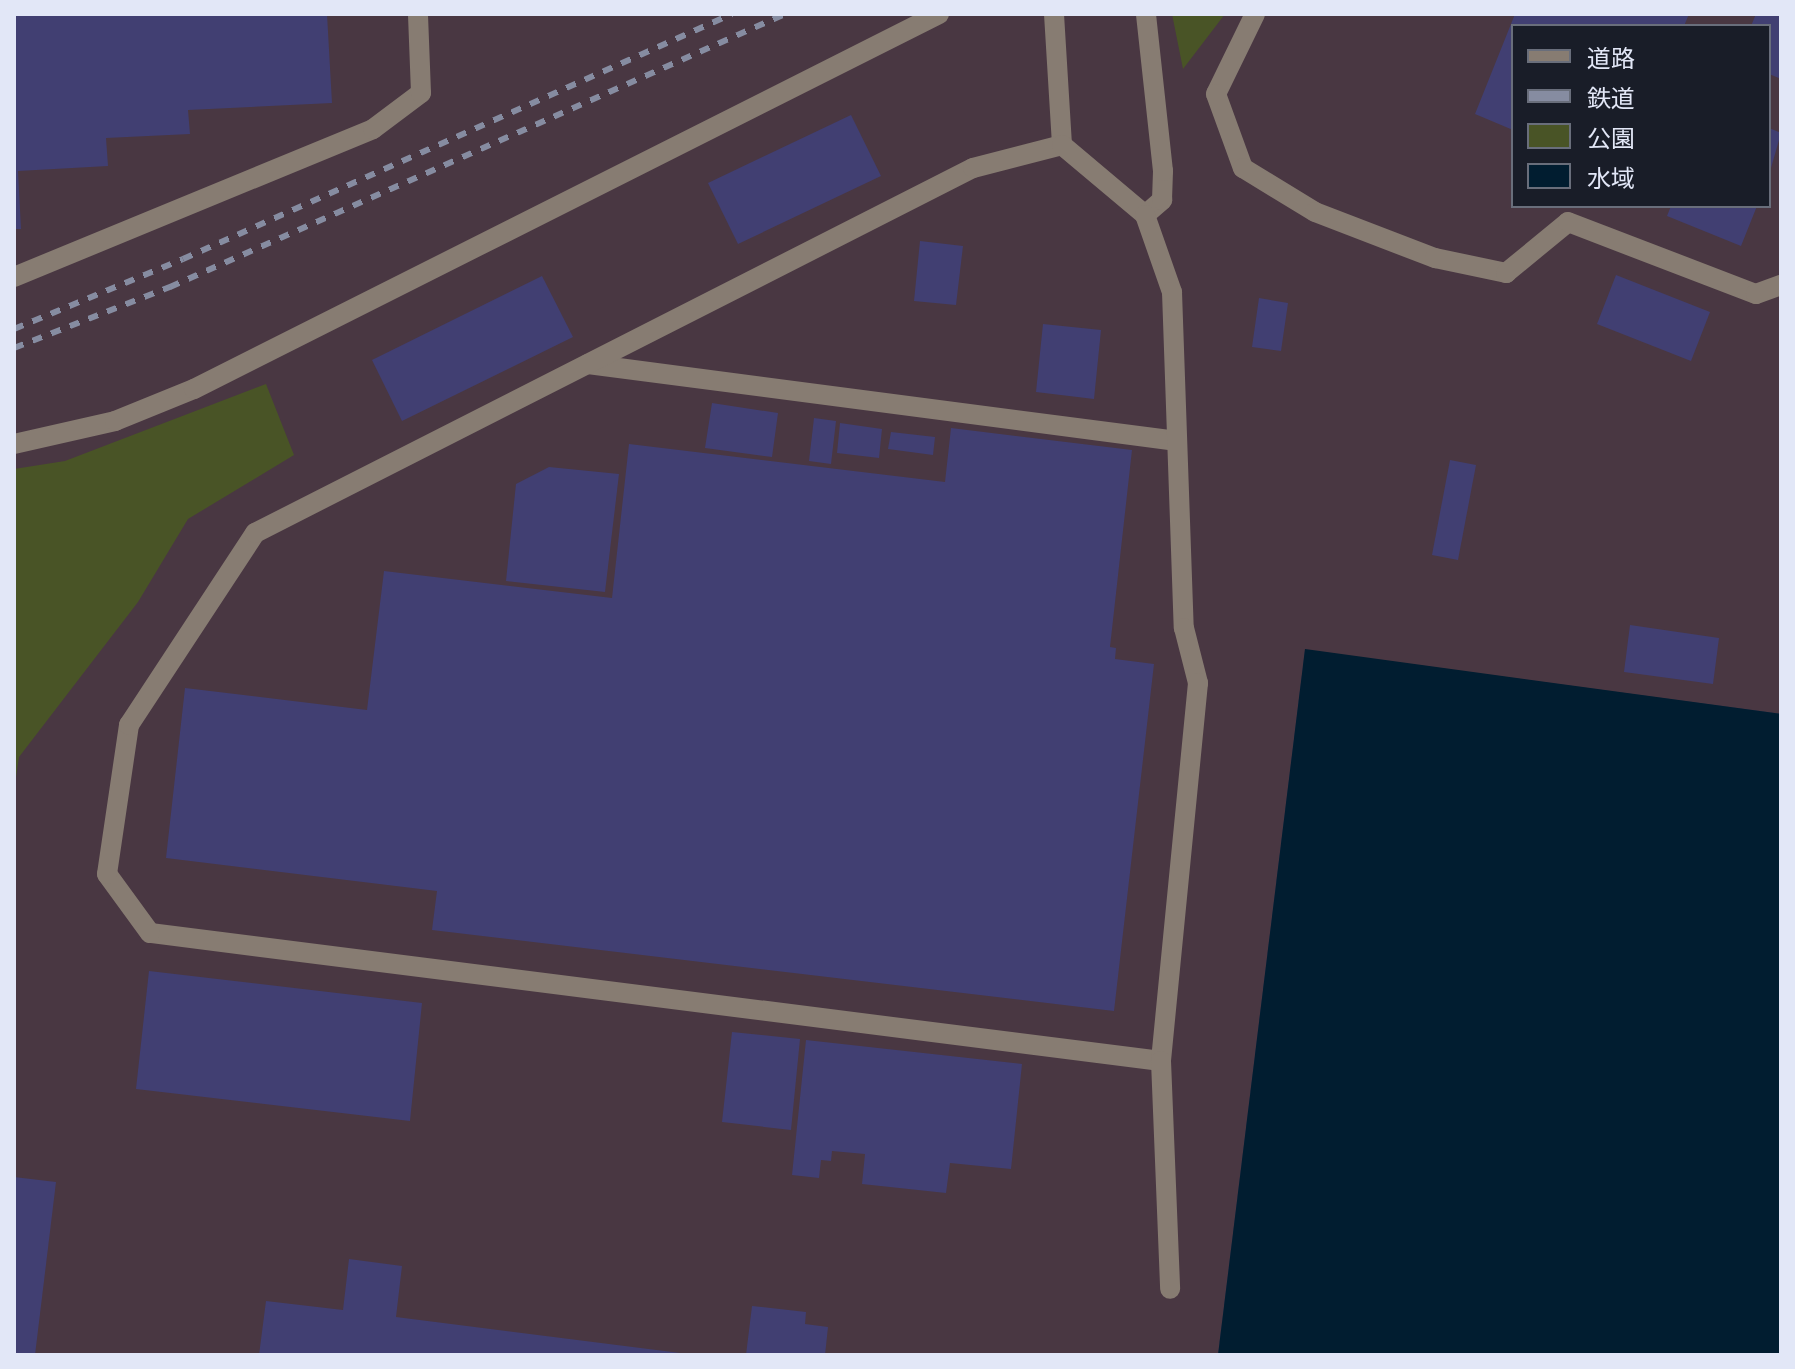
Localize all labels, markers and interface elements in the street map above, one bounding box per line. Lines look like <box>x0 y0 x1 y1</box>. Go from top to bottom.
legend <box>1511 24 1771 208</box>
text: 道路 <box>1587 43 1635 74</box>
text: 鉄道 <box>1587 83 1635 114</box>
text: 公園 <box>1587 123 1635 154</box>
text: 水域 <box>1587 163 1635 194</box>

